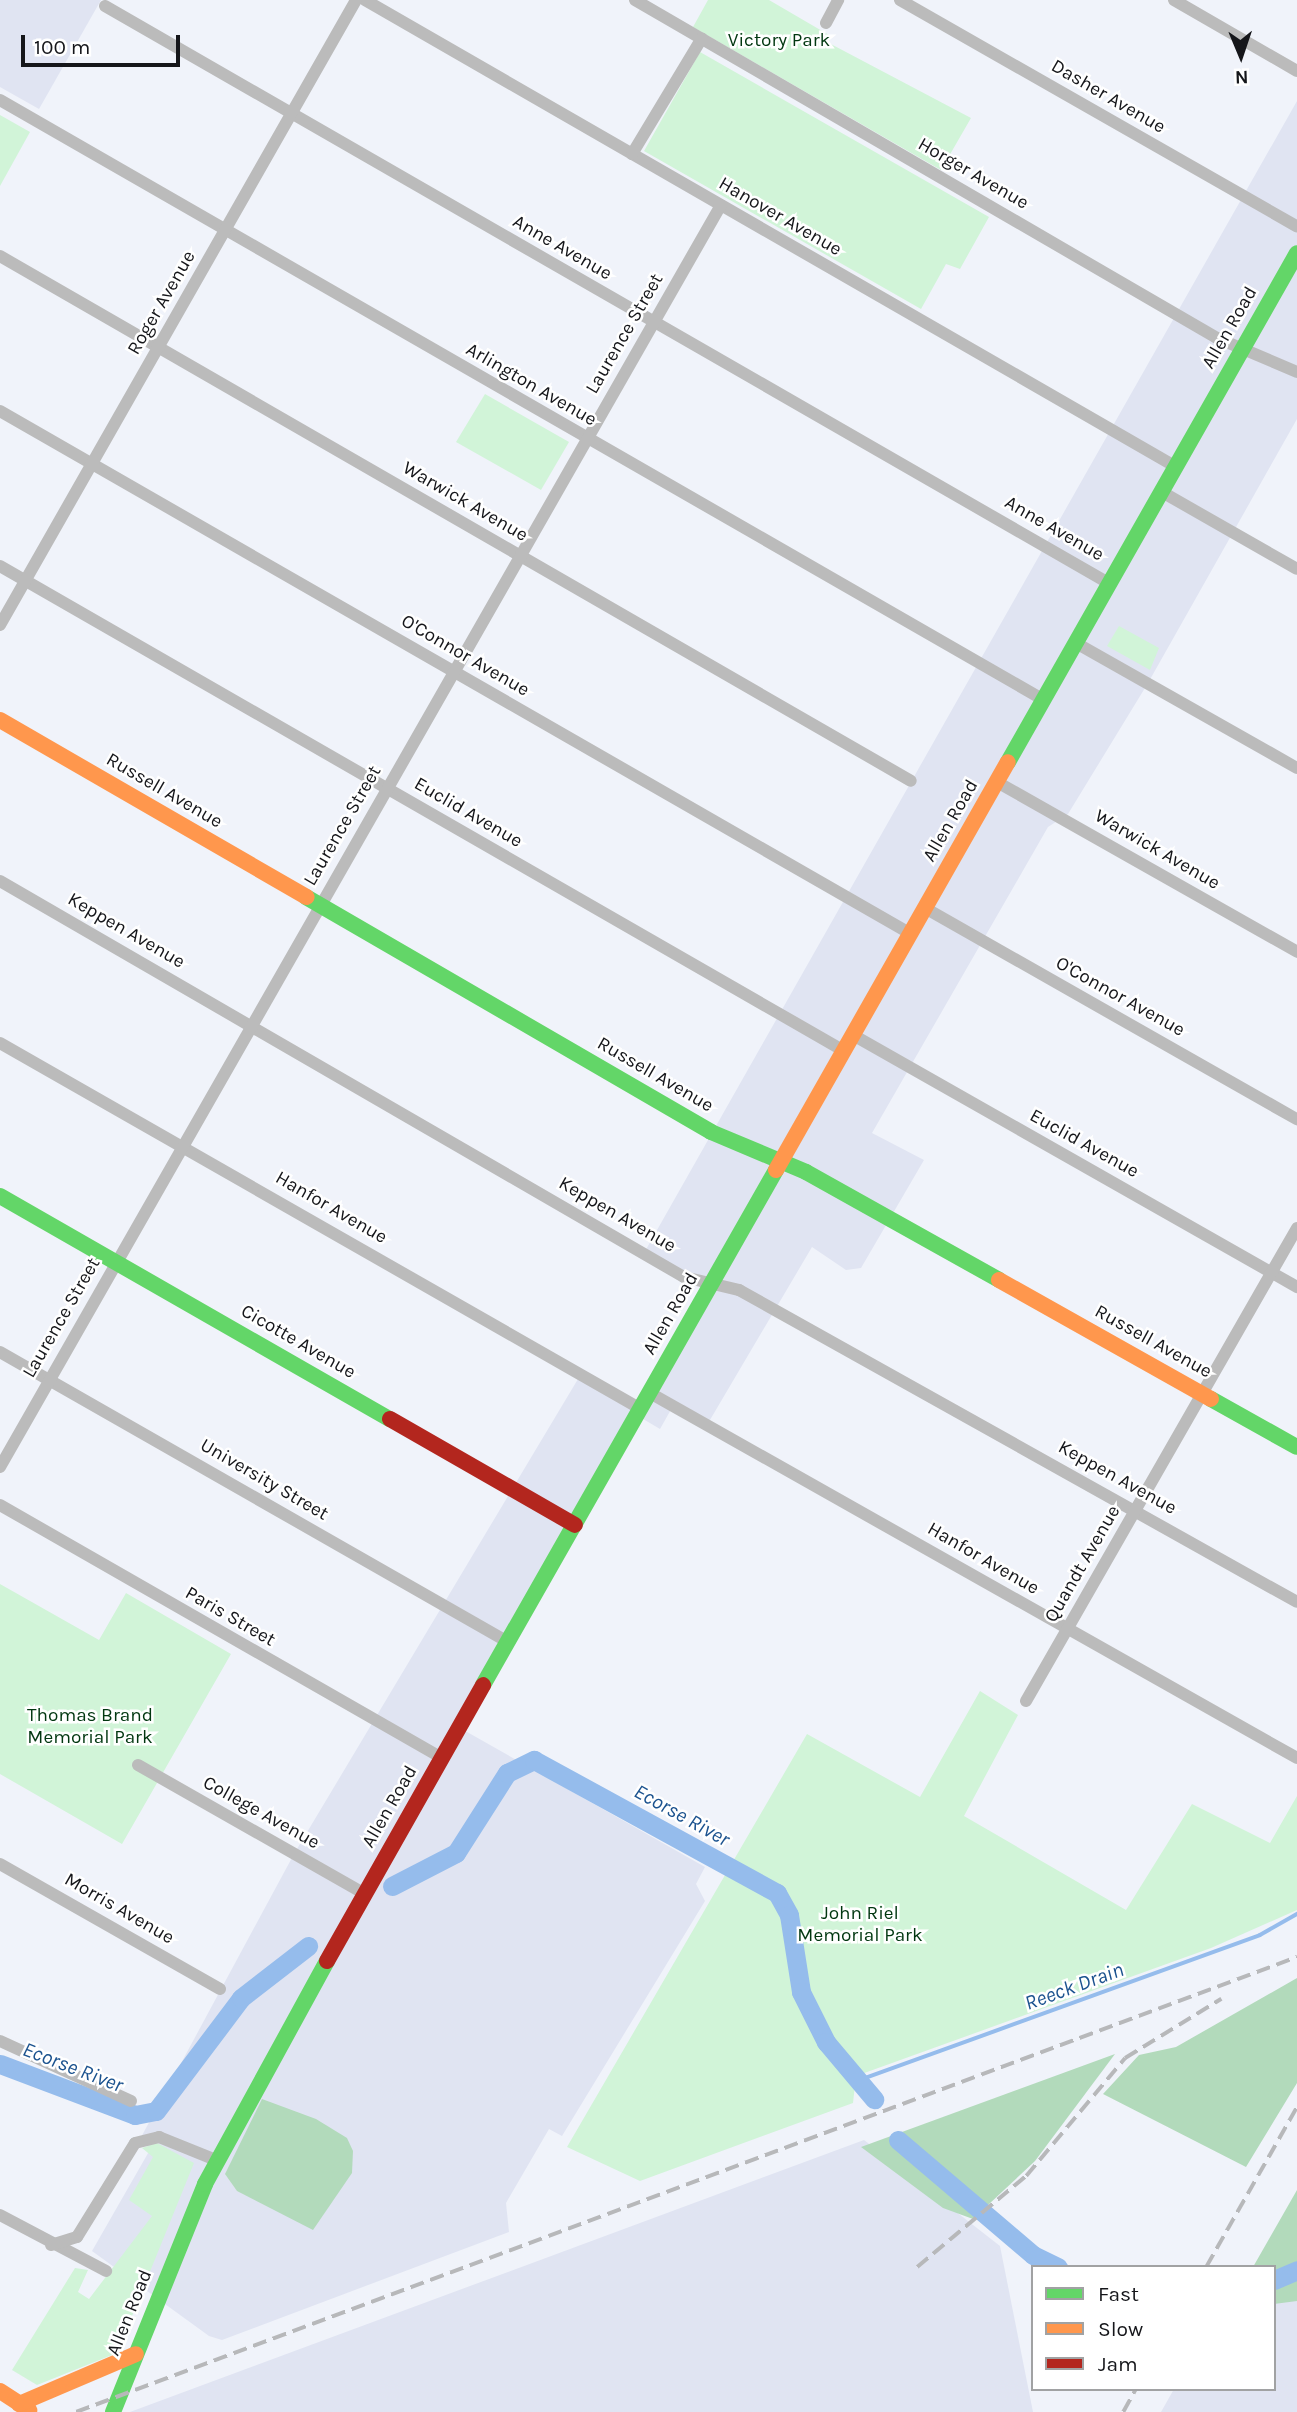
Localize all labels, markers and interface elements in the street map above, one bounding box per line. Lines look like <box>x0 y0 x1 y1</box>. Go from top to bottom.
scale bar <box>24 21 184 65</box>
north arrow <box>1206 21 1276 91</box>
park label: Victory Park <box>728 30 830 52</box>
text: 100 m <box>34 35 91 59</box>
street label: Dasher Avenue <box>1047 55 1169 139</box>
text: N <box>1235 66 1249 88</box>
street label: Horger Avenue <box>914 133 1032 215</box>
street label: Hanover Avenue <box>714 173 846 261</box>
street label: Anne Avenue <box>508 210 616 286</box>
street label: Roger Avenue <box>123 247 201 359</box>
street label: Laurence Street <box>581 270 669 398</box>
street label: Allen Road <box>1197 283 1263 373</box>
street label: Arlington Avenue <box>462 338 600 432</box>
street label: Warwick Avenue <box>398 457 532 547</box>
street label: Anne Avenue <box>1000 491 1108 567</box>
street label: O'Connor Avenue <box>397 610 533 702</box>
street label: Russell Avenue <box>102 748 226 834</box>
street label: Laurence Street <box>299 762 387 890</box>
street label: Euclid Avenue <box>410 773 526 853</box>
street label: Allen Road <box>918 776 984 866</box>
street label: Warwick Avenue <box>1090 805 1224 895</box>
street label: Keppen Avenue <box>63 888 189 974</box>
street label: O'Connor Avenue <box>1051 952 1189 1042</box>
street label: Russell Avenue <box>593 1032 717 1118</box>
street label: Euclid Avenue <box>1025 1105 1143 1183</box>
street label: Hanfor Avenue <box>271 1167 391 1249</box>
street label: Keppen Avenue <box>554 1172 680 1258</box>
street label: Laurence Street <box>18 1254 106 1382</box>
street label: Allen Road <box>638 1269 704 1359</box>
street label: Cicotte Avenue <box>237 1300 359 1384</box>
street label: Russell Avenue <box>1090 1300 1216 1384</box>
street label: University Street <box>196 1434 332 1526</box>
street label: Keppen Avenue <box>1054 1436 1180 1520</box>
street label: Quandt Avenue <box>1040 1501 1126 1627</box>
street label: Hanfor Avenue <box>923 1518 1043 1600</box>
street label: Paris Street <box>181 1582 279 1652</box>
park label: Thomas Brand Memorial Park <box>27 1705 153 1749</box>
street label: Allen Road <box>357 1762 423 1852</box>
street label: College Avenue <box>199 1772 323 1854</box>
water label: Ecorse River <box>630 1778 734 1852</box>
street label: Morris Avenue <box>60 1868 178 1950</box>
park label: John Riel Memorial Park <box>797 1903 923 1947</box>
water label: Reeck Drain <box>1021 1957 1127 2015</box>
water label: Ecorse River <box>19 2036 127 2098</box>
legend <box>1031 2265 1276 2391</box>
street label: Allen Road <box>102 2267 158 2359</box>
text: Fast <box>1098 2282 1139 2306</box>
text: Slow <box>1098 2317 1143 2341</box>
text: Jam <box>1098 2352 1138 2376</box>

